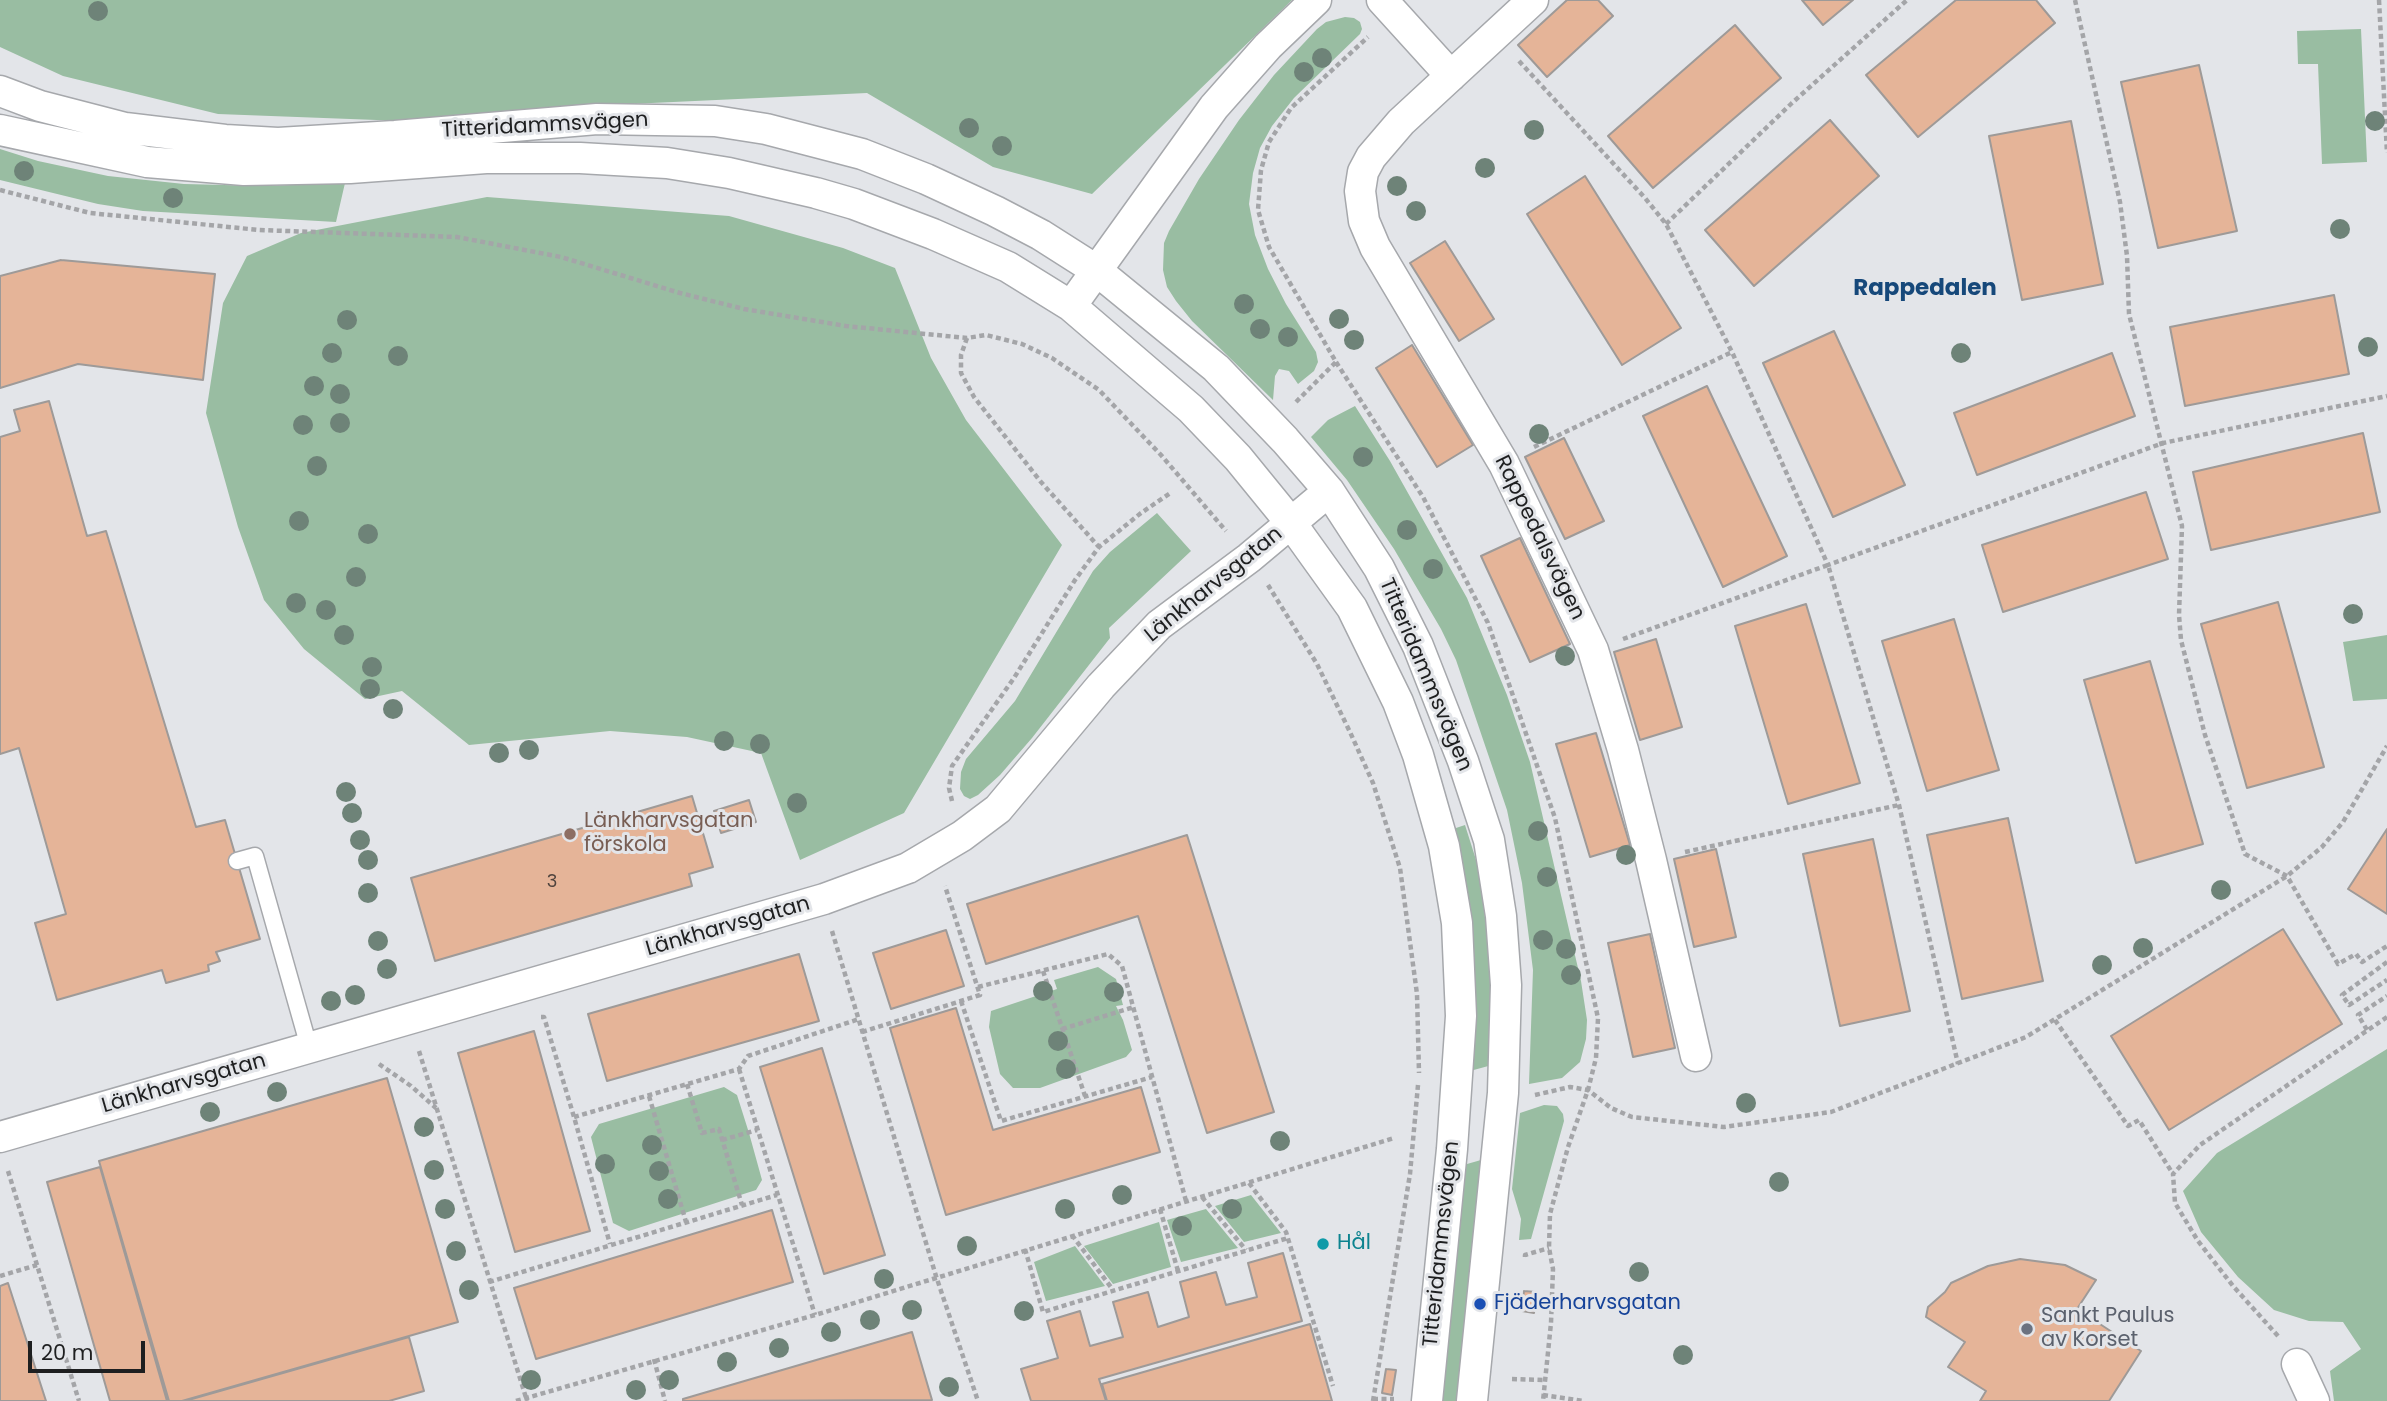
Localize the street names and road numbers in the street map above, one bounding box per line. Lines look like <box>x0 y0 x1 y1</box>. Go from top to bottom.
street label: Titteridammsvägen <box>441 108 649 144</box>
street label: Rappedalsvägen <box>1488 452 1590 624</box>
street label: Länkharvsgatan <box>1140 522 1288 648</box>
street label: Titteridammsvägen <box>1373 575 1477 775</box>
street label: Länkharvsgatan <box>643 892 813 962</box>
street label: Länkharvsgatan <box>99 1049 269 1119</box>
street label: Titteridammsvägen <box>1419 1140 1465 1348</box>

